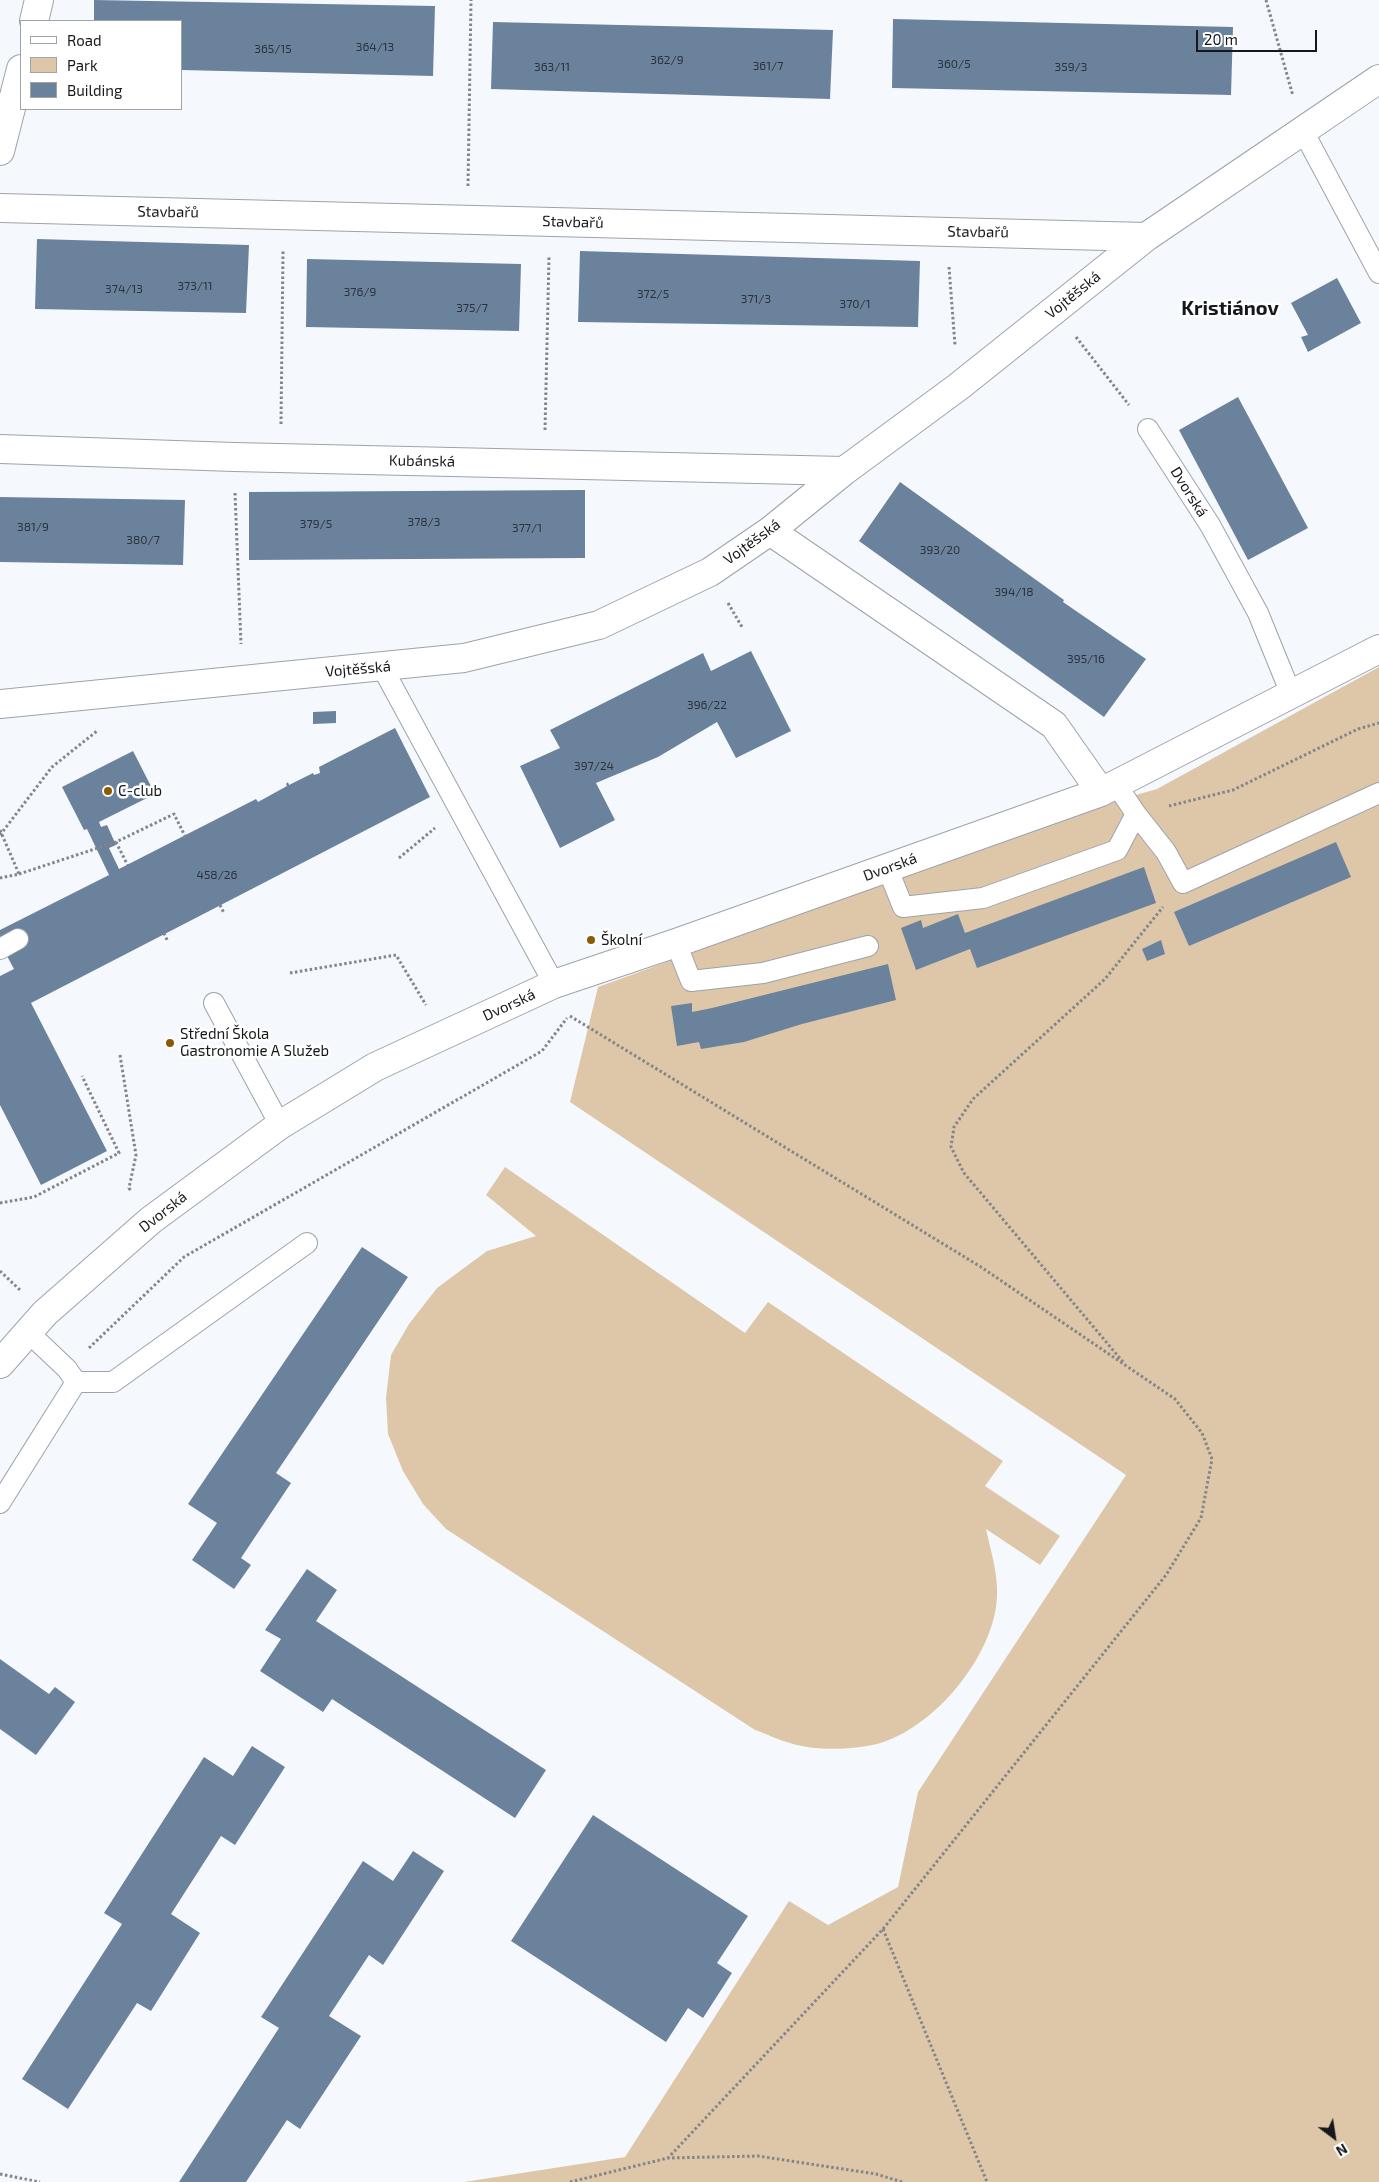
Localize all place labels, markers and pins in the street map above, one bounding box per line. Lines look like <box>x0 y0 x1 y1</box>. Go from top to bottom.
place label: C-club <box>118 782 162 800</box>
marker: C-club <box>102 785 114 797</box>
place label: Školní <box>601 931 642 949</box>
marker: Školní <box>585 934 597 946</box>
place label: Střední Škola Gastronomie A Služeb <box>180 1025 329 1060</box>
marker: Střední Škola Gastronomie A Služeb <box>164 1037 176 1049</box>

